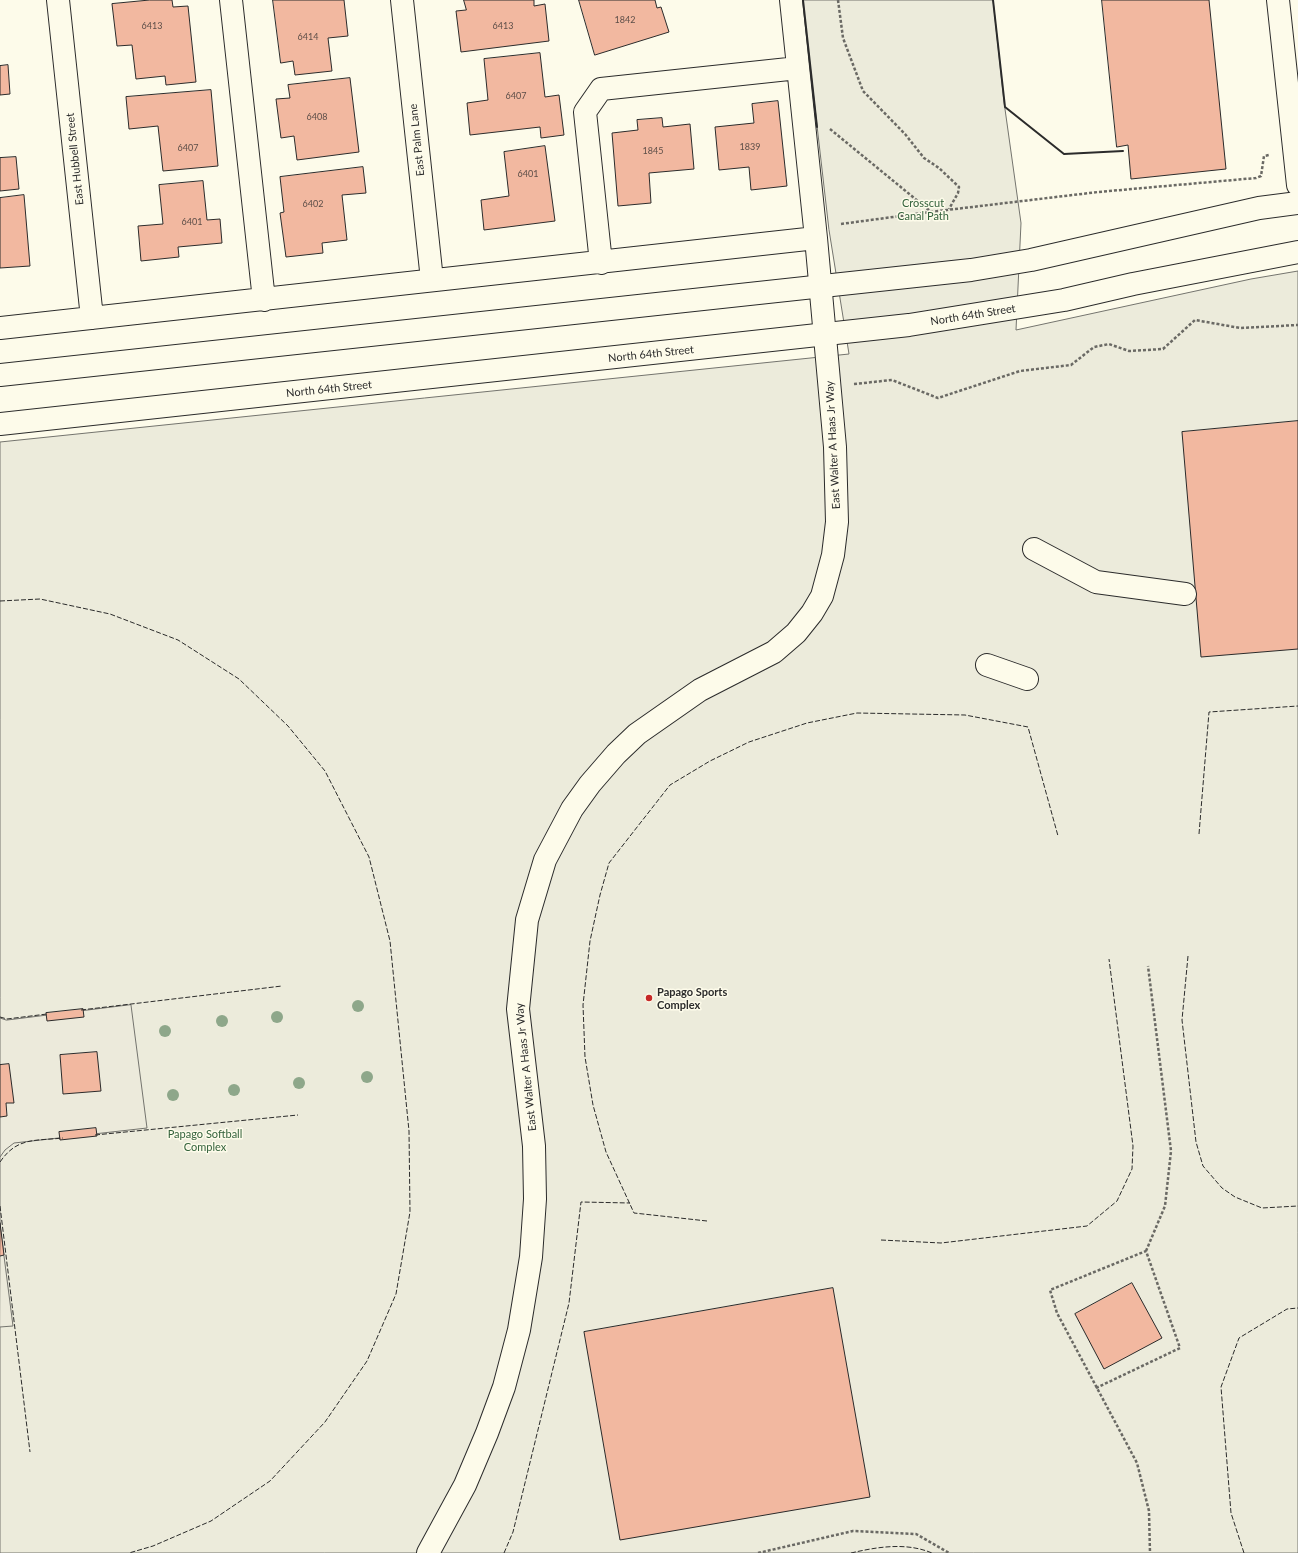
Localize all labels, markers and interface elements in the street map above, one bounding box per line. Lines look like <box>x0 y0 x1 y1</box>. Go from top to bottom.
house number: 1842 <box>615 15 635 25</box>
house number: 6413 <box>142 21 162 31</box>
house number: 6413 <box>493 21 513 31</box>
house number: 6414 <box>298 32 318 42</box>
house number: 6407 <box>506 91 526 101</box>
street label: East Palm Lane <box>407 103 427 177</box>
street label: East Hubbell Street <box>64 112 86 206</box>
house number: 6408 <box>307 112 327 122</box>
house number: 1839 <box>740 142 760 152</box>
house number: 6407 <box>178 143 198 153</box>
house number: 1845 <box>643 146 663 156</box>
house number: 6401 <box>518 169 538 179</box>
park label: Crosscut Canal Path <box>897 196 949 222</box>
house number: 6402 <box>303 199 323 209</box>
house number: 6401 <box>182 217 202 227</box>
street label: North 64th Street <box>930 302 1016 328</box>
street label: North 64th Street <box>608 343 694 365</box>
street label: North 64th Street <box>286 378 372 400</box>
street label: East Walter A Haas Jr Way <box>823 380 843 510</box>
place label: Papago Sports Complex <box>657 985 727 1011</box>
marker: Papago Sports Complex <box>644 993 654 1003</box>
street label: East Walter A Haas Jr Way <box>513 1002 539 1132</box>
park label: Papago Softball Complex <box>168 1127 242 1153</box>

